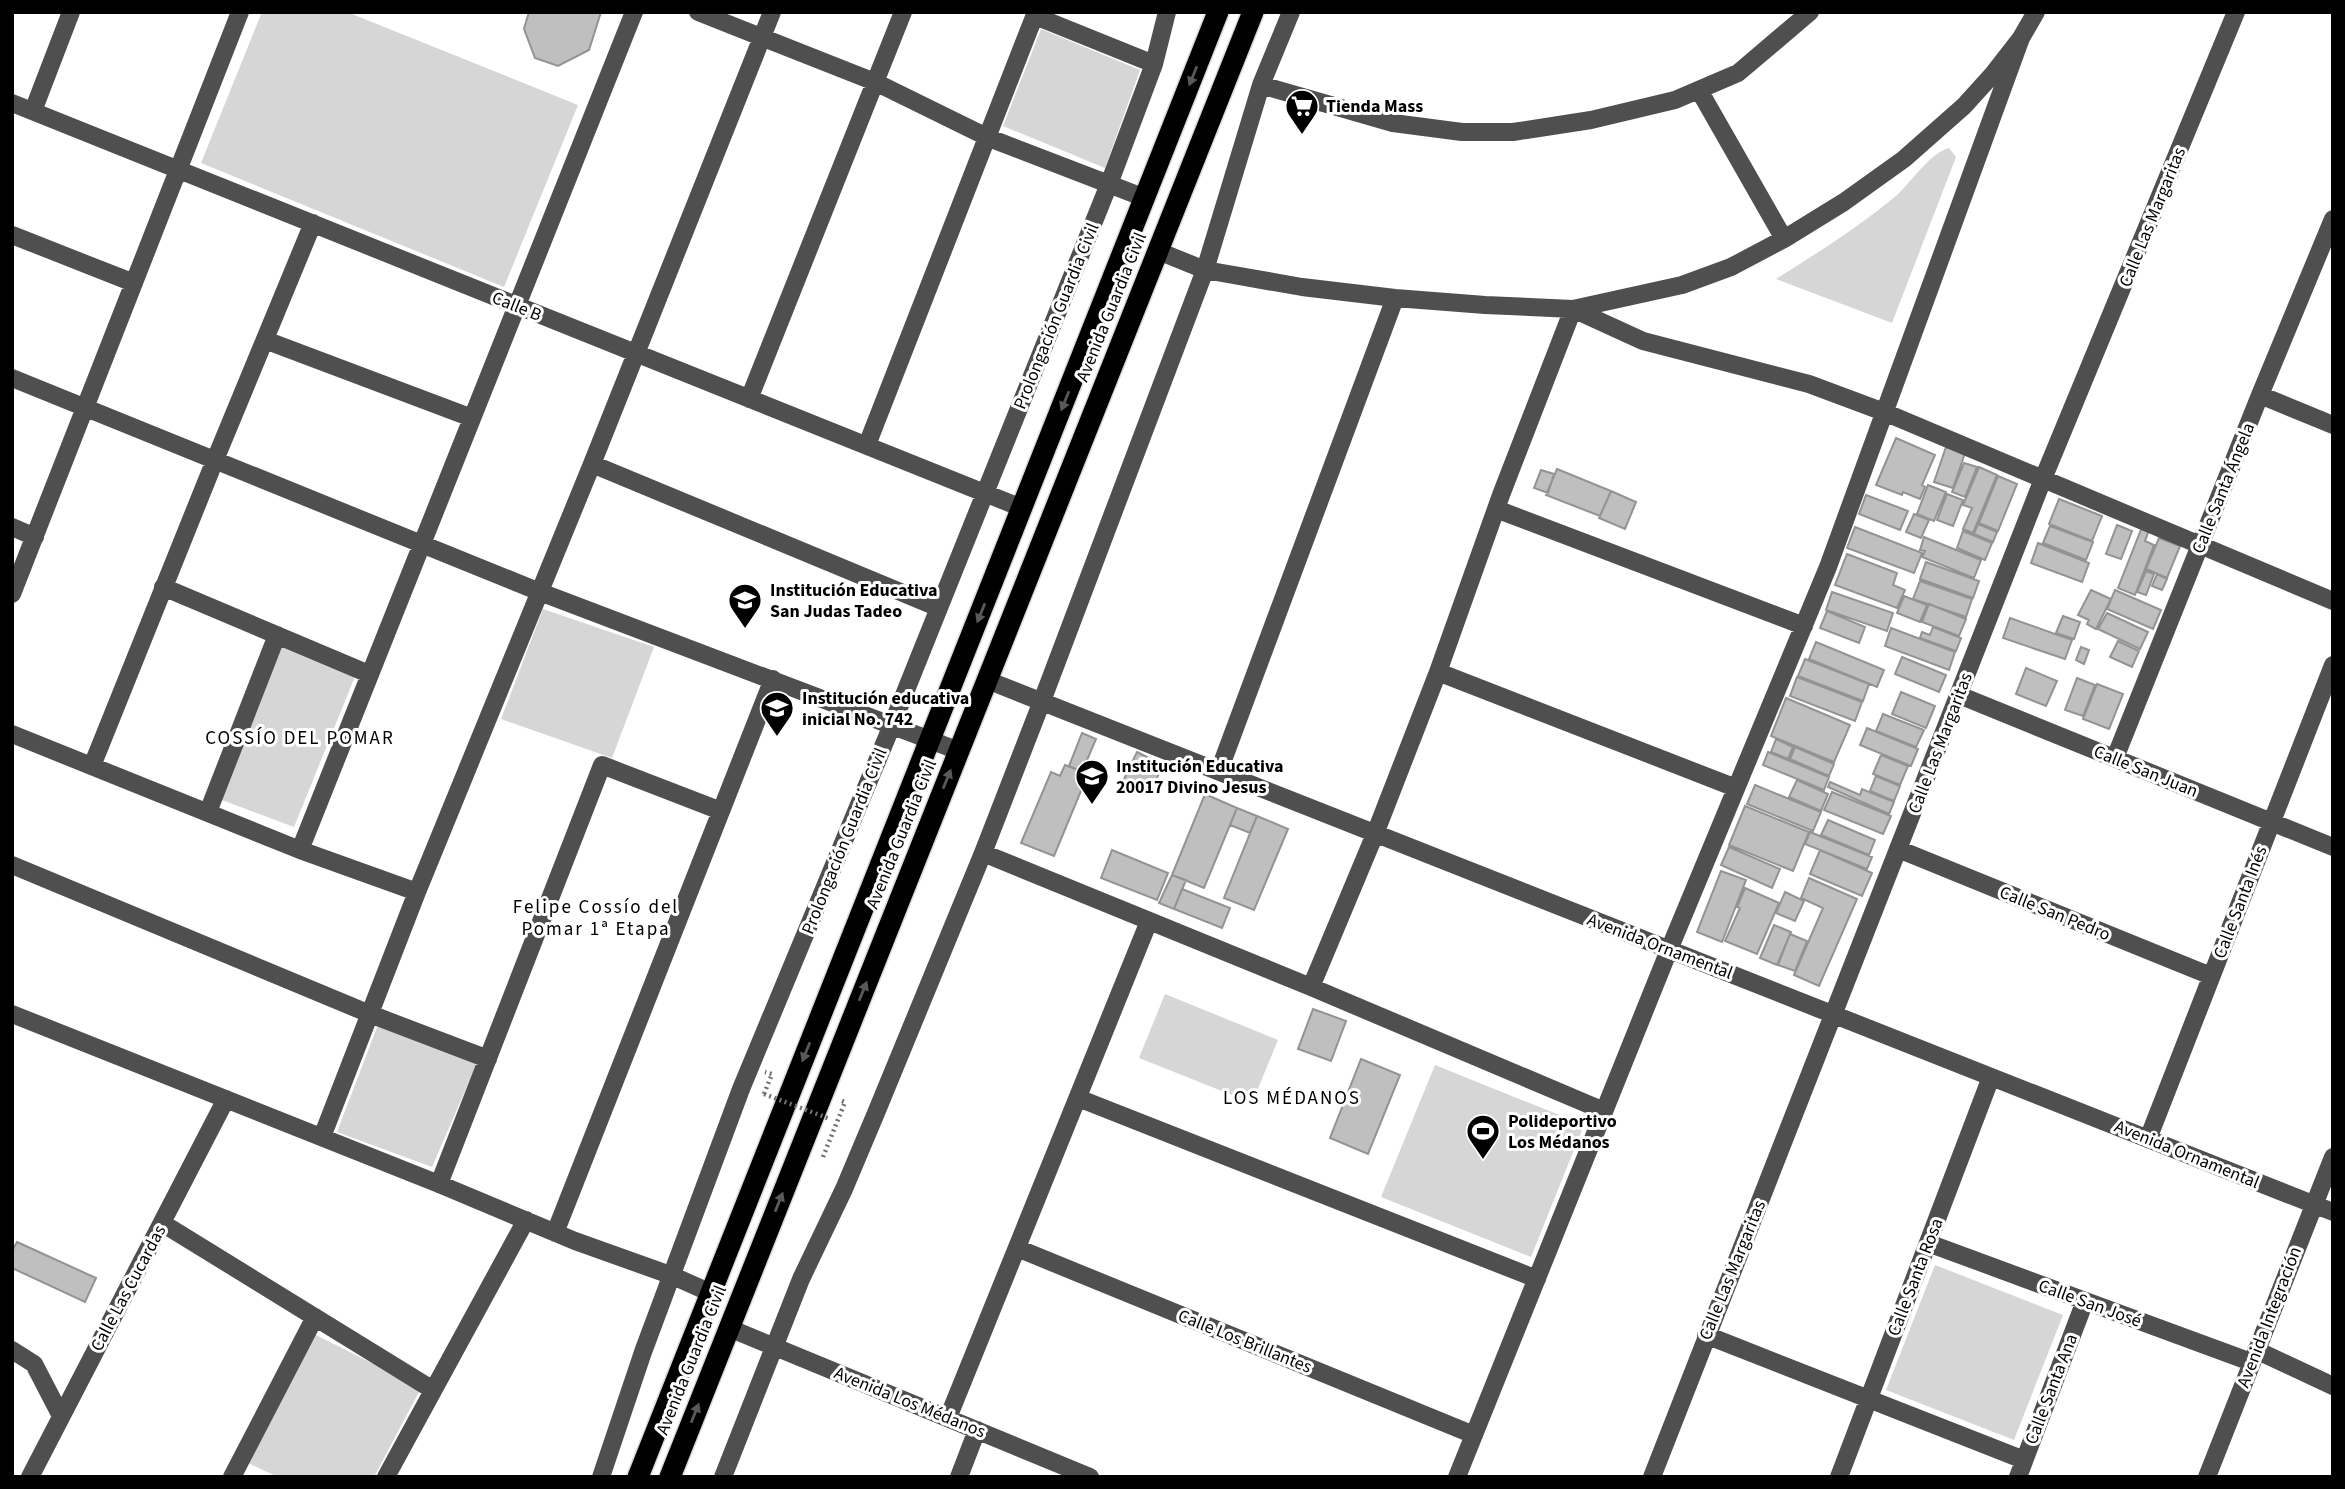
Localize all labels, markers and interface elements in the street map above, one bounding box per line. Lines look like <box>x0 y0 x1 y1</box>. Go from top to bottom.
one-way arrow <box>1188 65 1199 86</box>
supermarket icon: Tienda Mass <box>1283 87 1321 136</box>
place label: Tienda Mass <box>1326 94 1423 119</box>
street label: Calle Las Margaritas <box>2113 143 2192 291</box>
street label: Prolongación Guardia Civil <box>1008 219 1105 413</box>
street label: Avenida Guardia Civil <box>1070 229 1153 386</box>
street label: Calle B <box>488 285 545 328</box>
one-way arrow <box>1059 391 1070 412</box>
street label: Calle Santa Ángela <box>2186 419 2261 557</box>
place label: Institución Educativa San Judas Tadeo <box>770 578 938 624</box>
school or university icon: Institución Educativa San Judas Tadeo <box>726 581 764 630</box>
one-way arrow <box>975 602 986 623</box>
street label: Calle Las Margaritas <box>1902 669 1979 817</box>
place label: Institución educativa inicial No. 742 <box>802 686 969 732</box>
school or university icon: Institución educativa inicial No. 742 <box>758 689 796 738</box>
district label: COSSÍO DEL POMAR <box>205 725 395 752</box>
street label: Calle San Juan <box>2090 739 2202 804</box>
street label: Prolongación Guardia Civil <box>796 744 893 938</box>
place label: Institución Educativa 20017 Divino Jesus <box>1116 754 1284 800</box>
street label: Avenida Guardia Civil <box>860 756 943 913</box>
school or university icon: Institución Educativa 20017 Divino Jesus <box>1073 757 1111 806</box>
one-way arrow <box>942 769 953 790</box>
street label: Calle Santa Inés <box>2207 842 2273 962</box>
street label: Calle San Pedro <box>1996 880 2114 947</box>
district label: Felipe Cossío del Pomar 1ª Etapa <box>513 894 679 943</box>
street label: Avenida Ornamental <box>1583 907 1736 986</box>
one-way arrow <box>858 980 869 1001</box>
one-way arrow <box>801 1041 812 1062</box>
district label: LOS MÉDANOS <box>1223 1085 1361 1112</box>
place label: Polideportivo Los Médanos <box>1508 1109 1617 1155</box>
sports icon: Polideportivo Los Médanos <box>1464 1112 1502 1161</box>
street label: Avenida Ornamental <box>2111 1114 2263 1195</box>
one-way arrow <box>773 1192 785 1212</box>
street label: Calle Las Margaritas <box>1693 1196 1772 1344</box>
street label: Calle Santa Rosa <box>1882 1215 1949 1340</box>
street label: Calle Las Cucardas <box>85 1221 172 1356</box>
street label: Avenida Integración <box>2231 1243 2308 1391</box>
street label: Calle San José <box>2035 1273 2145 1334</box>
street label: Avenida Guardia Civil <box>650 1282 733 1439</box>
street label: Calle Los Brillantes <box>1174 1303 1315 1380</box>
street label: Calle Santa Ana <box>2019 1330 2084 1448</box>
street label: Avenida Los Médanos <box>830 1361 989 1444</box>
one-way arrow <box>689 1403 700 1424</box>

